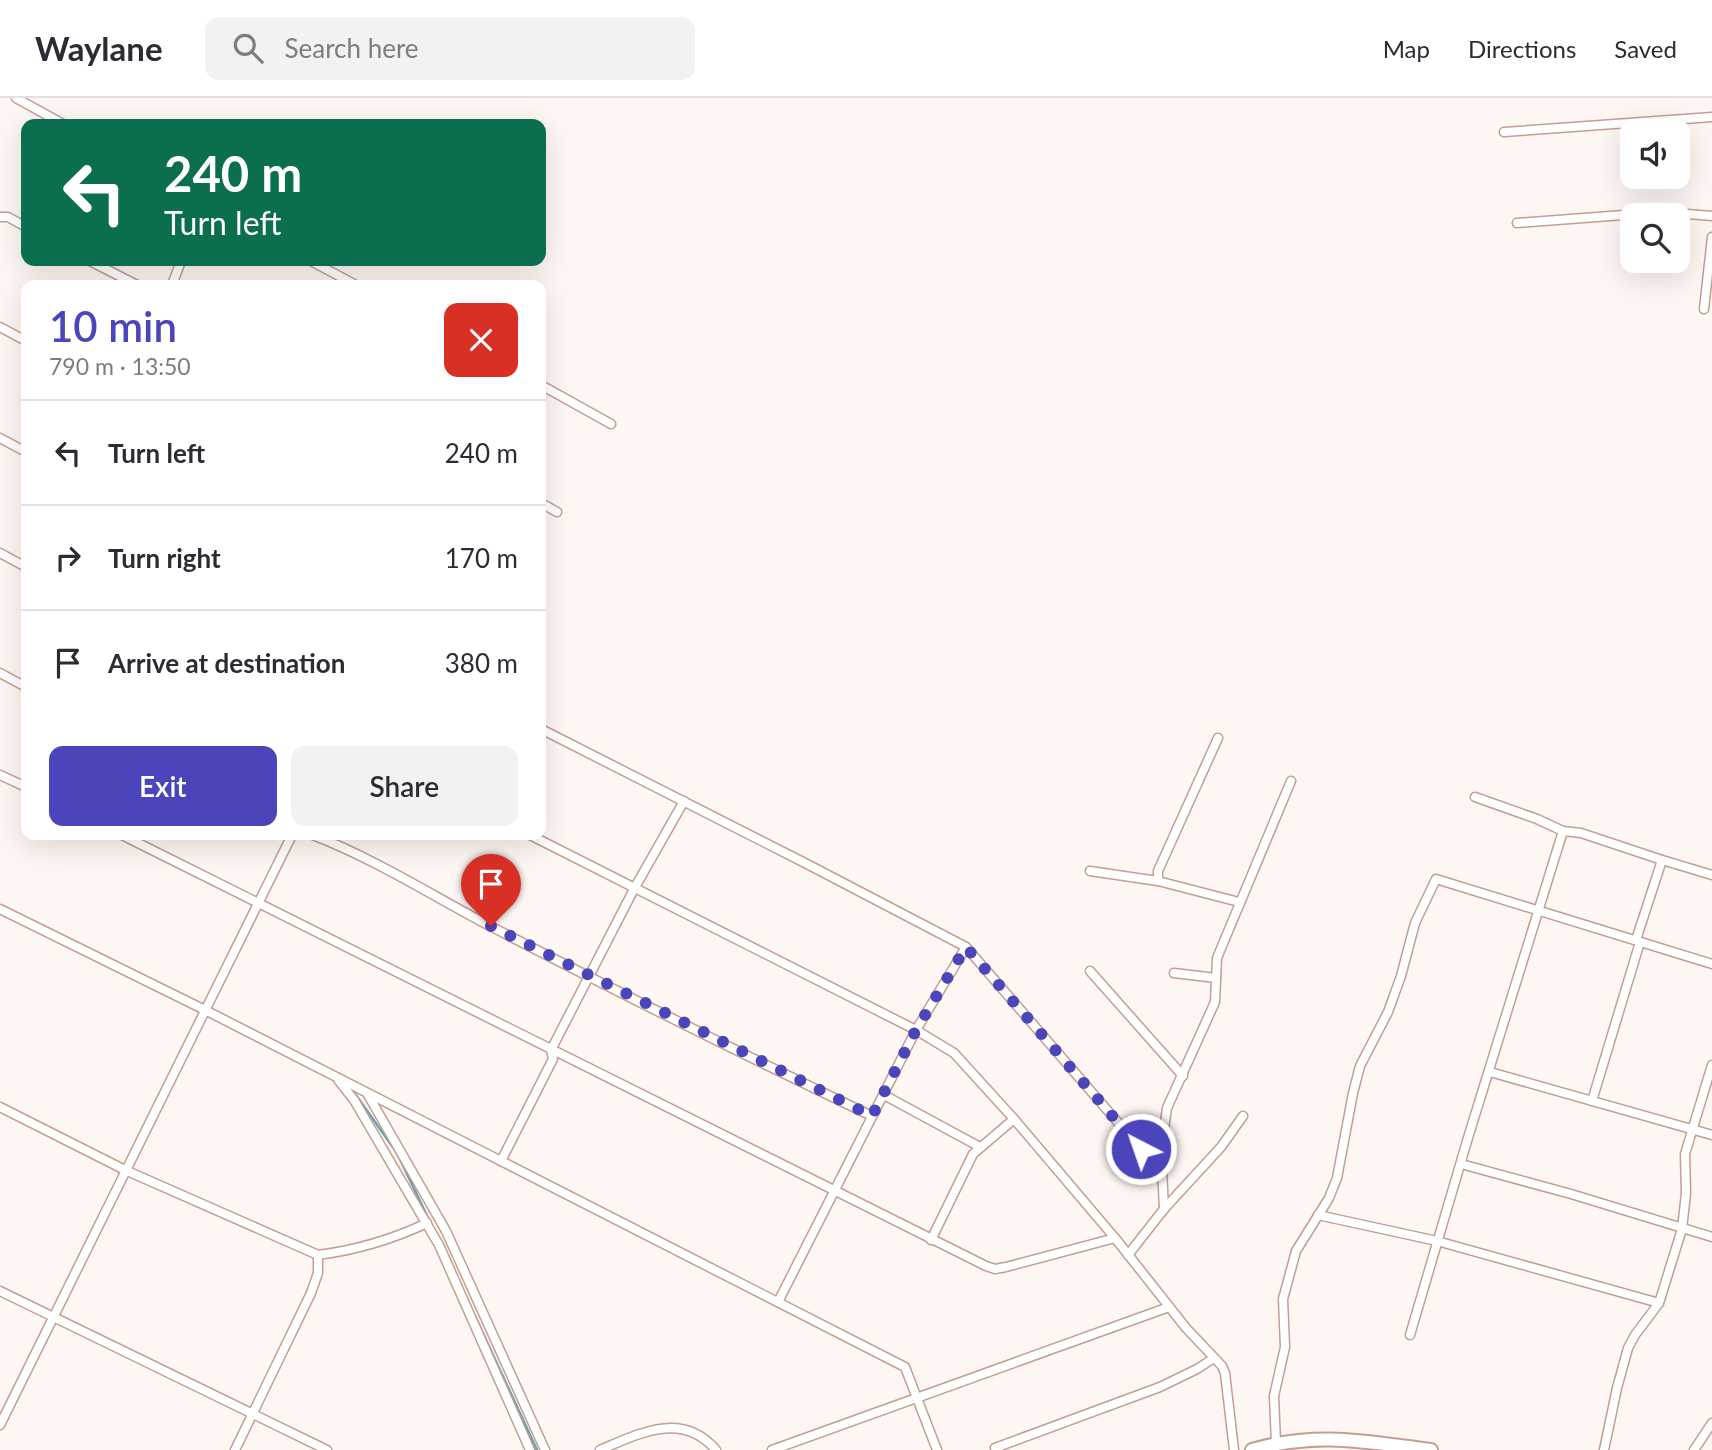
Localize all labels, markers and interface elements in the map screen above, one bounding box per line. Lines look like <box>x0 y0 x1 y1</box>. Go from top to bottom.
search box <box>205 17 695 80</box>
text: Waylane <box>35 28 163 68</box>
icon: search <box>229 29 267 67</box>
text: Search here <box>285 32 419 64</box>
text: Map <box>1383 34 1430 63</box>
text: Directions <box>1468 34 1576 63</box>
text: Saved <box>1614 34 1677 63</box>
map controls <box>1620 119 1690 273</box>
button: sound <box>1620 119 1690 189</box>
text: 240 m <box>164 144 302 202</box>
icon: left <box>49 147 140 238</box>
text: Turn left <box>164 203 281 242</box>
button: search <box>1620 203 1690 273</box>
text: 10 min <box>49 301 177 351</box>
button: close <box>444 303 518 377</box>
text: 790 m · 13:50 <box>49 352 191 380</box>
icon: left <box>49 434 87 472</box>
text: Turn left <box>108 437 205 469</box>
text: 240 m <box>445 437 518 469</box>
icon: right <box>49 539 87 577</box>
text: Turn right <box>108 542 221 574</box>
text: 170 m <box>445 542 518 574</box>
icon: arrive <box>49 644 87 682</box>
text: Arrive at destination <box>108 647 345 679</box>
text: 380 m <box>445 647 518 679</box>
button: Exit <box>49 746 277 826</box>
button: Share <box>291 746 518 826</box>
pin <box>461 854 521 926</box>
icon: arrive <box>472 865 510 903</box>
position arrow <box>1104 1112 1178 1186</box>

